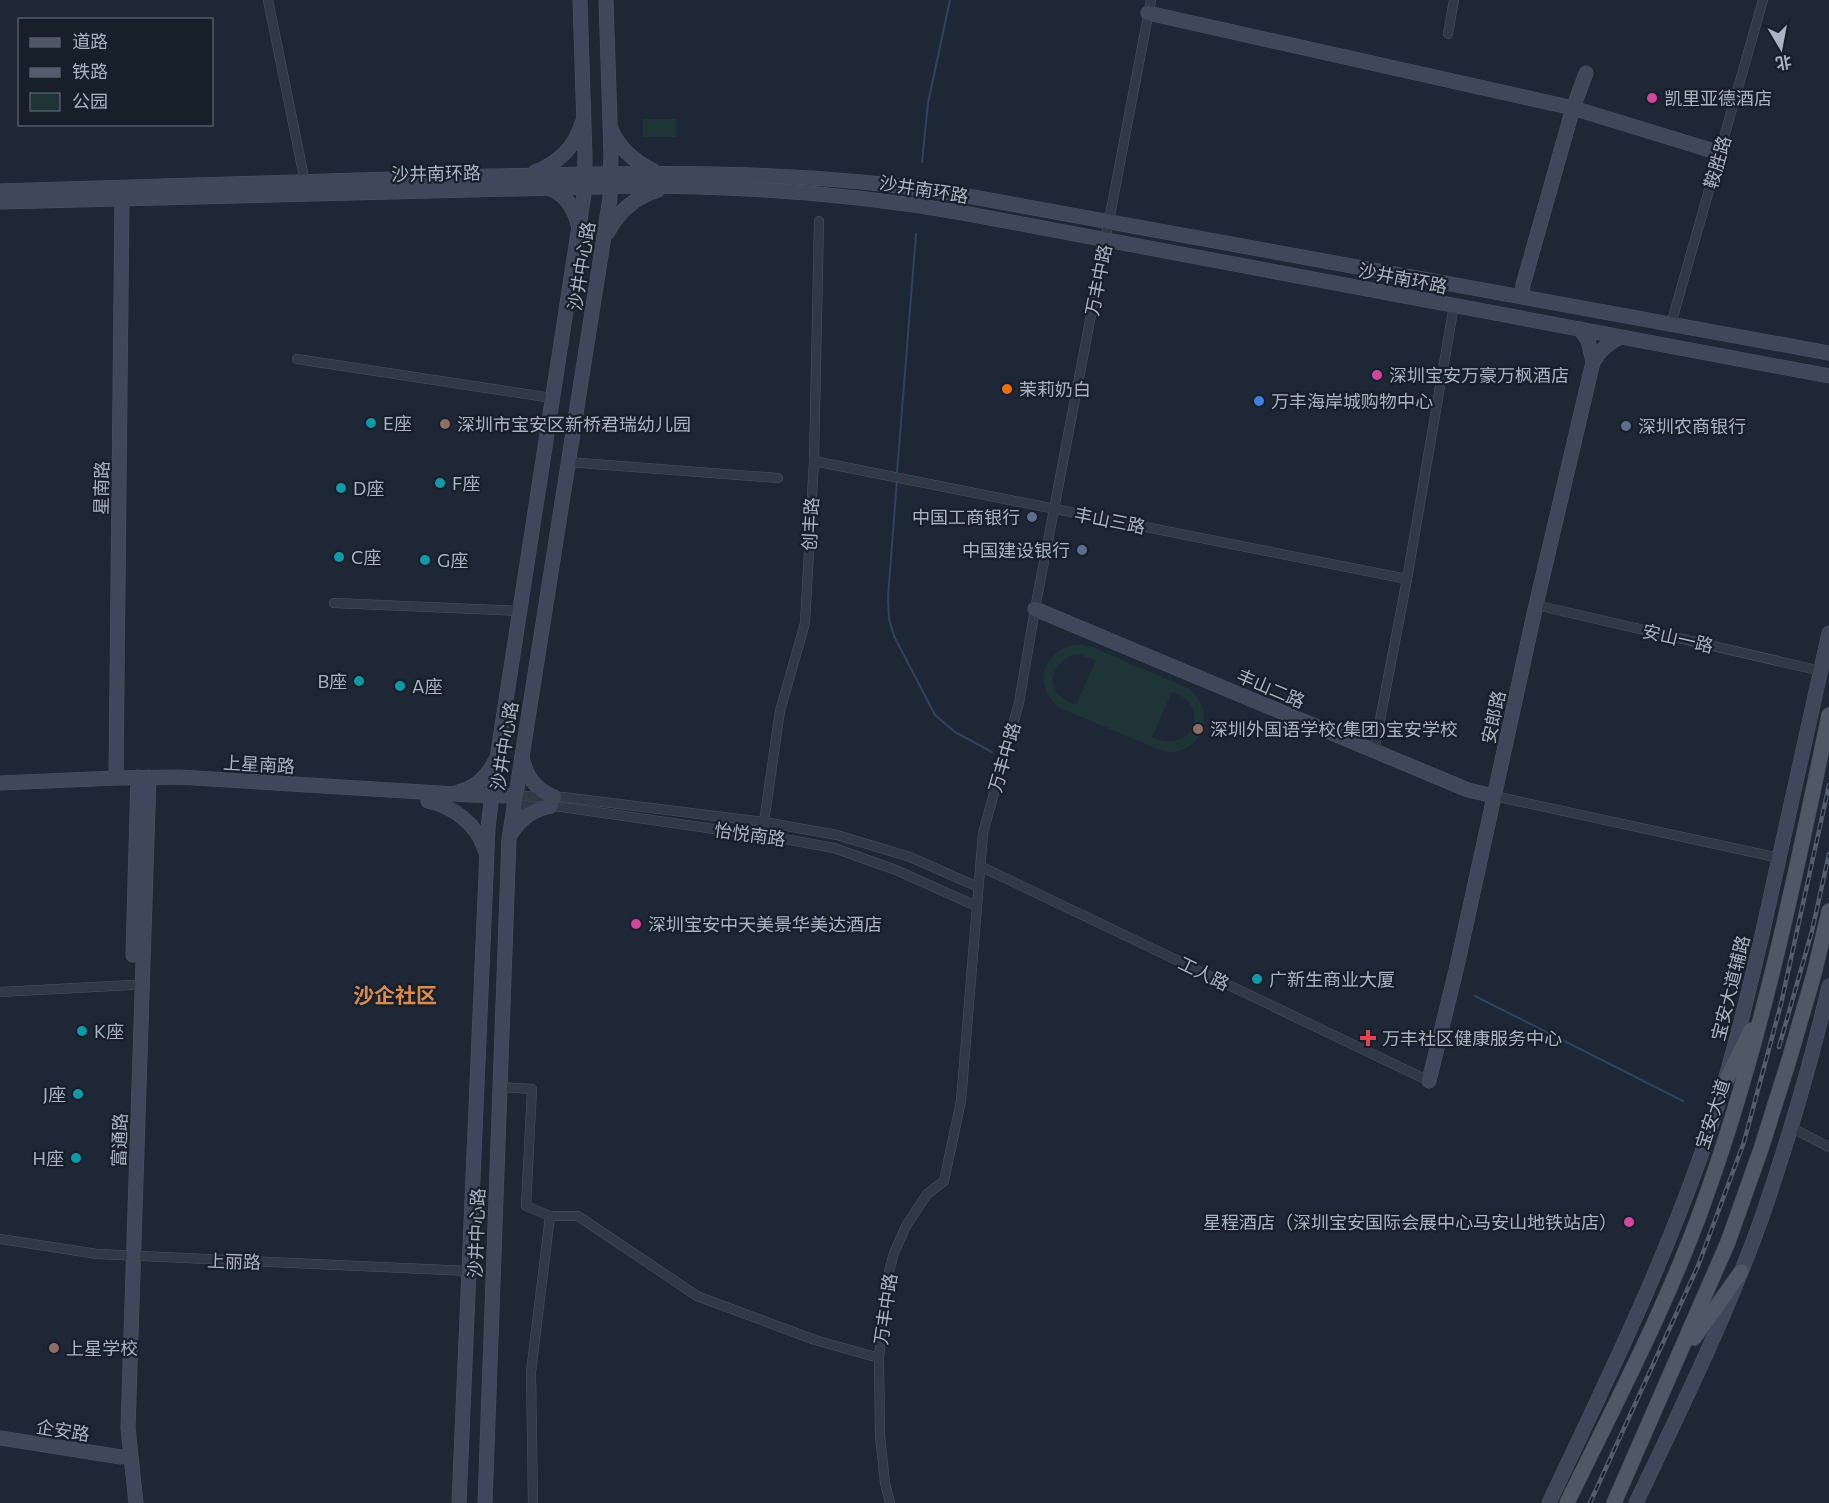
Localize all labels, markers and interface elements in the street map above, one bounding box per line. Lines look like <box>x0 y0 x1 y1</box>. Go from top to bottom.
legend <box>18 18 213 126</box>
north arrow <box>1751 18 1811 78</box>
text: 道路 <box>72 30 108 52</box>
text: 北 <box>1774 53 1793 74</box>
text: 铁路 <box>72 60 108 82</box>
place label: 凯里亚德酒店 <box>1664 87 1772 109</box>
text: 公园 <box>72 90 108 112</box>
marker: 凯里亚德酒店 <box>1645 91 1659 105</box>
street label: 鞍胜路 <box>1699 133 1735 191</box>
street label: 沙井南环路 <box>391 161 481 185</box>
street label: 沙井南环路 <box>878 171 970 207</box>
street label: 沙井中心路 <box>563 220 599 312</box>
street label: 万丰中路 <box>1080 243 1116 317</box>
street label: 沙井南环路 <box>1357 259 1449 297</box>
place label: 深圳宝安万豪万枫酒店 <box>1389 364 1569 386</box>
marker: 深圳宝安万豪万枫酒店 <box>1370 368 1384 382</box>
place label: 茉莉奶白 <box>1019 378 1091 400</box>
marker: 茉莉奶白 <box>1000 382 1014 396</box>
place label: 万丰海岸城购物中心 <box>1271 390 1433 412</box>
marker: 万丰海岸城购物中心 <box>1252 394 1266 408</box>
place label: E座 <box>383 412 412 434</box>
place label: 深圳市宝安区新桥君瑞幼儿园 <box>457 413 691 435</box>
place label: 深圳农商银行 <box>1638 415 1746 437</box>
marker: E座 <box>364 416 378 430</box>
marker: 深圳市宝安区新桥君瑞幼儿园 <box>438 417 452 431</box>
marker: 深圳农商银行 <box>1619 419 1633 433</box>
street label: 星南路 <box>90 461 112 515</box>
place label: F座 <box>452 472 480 494</box>
marker: F座 <box>433 476 447 490</box>
place label: D座 <box>353 477 384 499</box>
marker: D座 <box>334 481 348 495</box>
street label: 创丰路 <box>798 496 822 552</box>
street label: 丰山三路 <box>1073 502 1147 538</box>
place label: 中国工商银行 <box>912 506 1020 528</box>
marker: 中国工商银行 <box>1025 510 1039 524</box>
place label: 中国建设银行 <box>962 539 1070 561</box>
marker: 中国建设银行 <box>1075 543 1089 557</box>
place label: C座 <box>351 546 381 568</box>
place label: G座 <box>437 549 468 571</box>
marker: C座 <box>332 550 346 564</box>
marker: G座 <box>418 553 432 567</box>
street label: 安山一路 <box>1640 619 1716 657</box>
street label: 丰山二路 <box>1234 664 1308 712</box>
place label: B座 <box>317 670 347 692</box>
marker: B座 <box>352 674 366 688</box>
place label: A座 <box>412 675 442 697</box>
marker: A座 <box>393 679 407 693</box>
street label: 安郎路 <box>1477 688 1509 746</box>
street label: 沙井中心路 <box>486 700 522 792</box>
place label: 深圳外国语学校(集团)宝安学校 <box>1210 718 1458 740</box>
street label: 万丰中路 <box>984 719 1024 795</box>
marker: 深圳外国语学校(集团)宝安学校 <box>1191 722 1205 736</box>
street label: 上星南路 <box>222 751 296 777</box>
street label: 怡悦南路 <box>713 818 787 850</box>
place label: 深圳宝安中天美景华美达酒店 <box>648 913 882 935</box>
marker: 深圳宝安中天美景华美达酒店 <box>629 917 643 931</box>
street label: 宝安大道辅路 <box>1706 933 1754 1043</box>
street label: 工人路 <box>1175 951 1233 995</box>
place label: 广新生商业大厦 <box>1269 968 1395 990</box>
marker: 广新生商业大厦 <box>1250 972 1264 986</box>
district label: 沙企社区 <box>353 982 437 1007</box>
place label: K座 <box>94 1020 124 1042</box>
marker: K座 <box>75 1024 89 1038</box>
place label: 万丰社区健康服务中心 <box>1382 1027 1562 1049</box>
marker: 万丰社区健康服务中心 <box>1359 1029 1377 1047</box>
street label: 宝安大道 <box>1690 1076 1734 1152</box>
place label: J座 <box>43 1083 66 1105</box>
marker: J座 <box>71 1087 85 1101</box>
street label: 富通路 <box>107 1113 131 1167</box>
place label: H座 <box>33 1147 64 1169</box>
marker: H座 <box>69 1151 83 1165</box>
street label: 沙井中心路 <box>463 1188 489 1278</box>
place label: 星程酒店（深圳宝安国际会展中心马安山地铁站店） <box>1203 1211 1617 1233</box>
marker: 星程酒店（深圳宝安国际会展中心马安山地铁站店） <box>1622 1215 1636 1229</box>
street label: 上丽路 <box>207 1249 261 1273</box>
street label: 万丰中路 <box>869 1272 901 1346</box>
place label: 上星学校 <box>66 1337 138 1359</box>
marker: 上星学校 <box>47 1341 61 1355</box>
street label: 企安路 <box>35 1415 91 1445</box>

